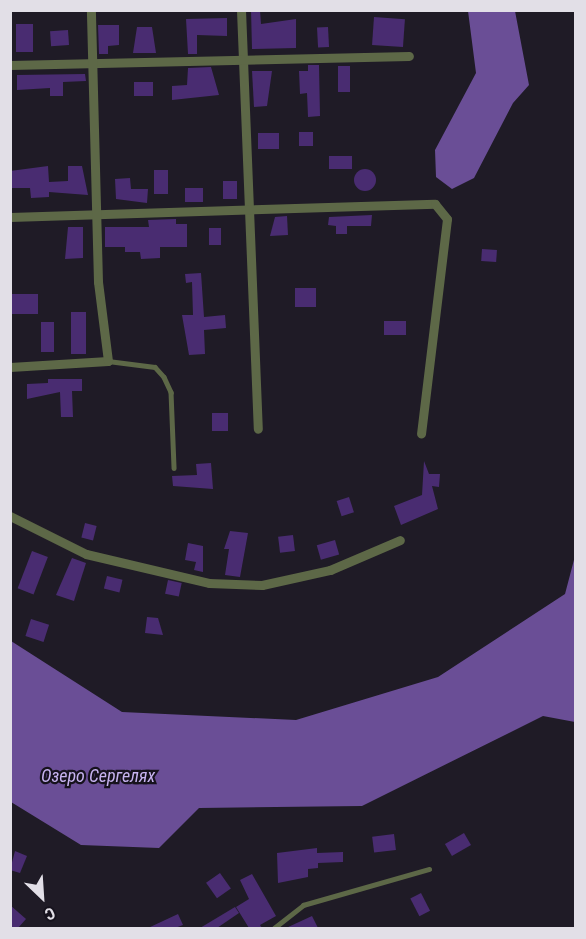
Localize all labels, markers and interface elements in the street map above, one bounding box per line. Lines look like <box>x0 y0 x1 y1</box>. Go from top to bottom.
water label: Озеро Сергелях <box>41 765 155 787</box>
north arrow <box>12 867 72 927</box>
text: С <box>42 903 58 924</box>

